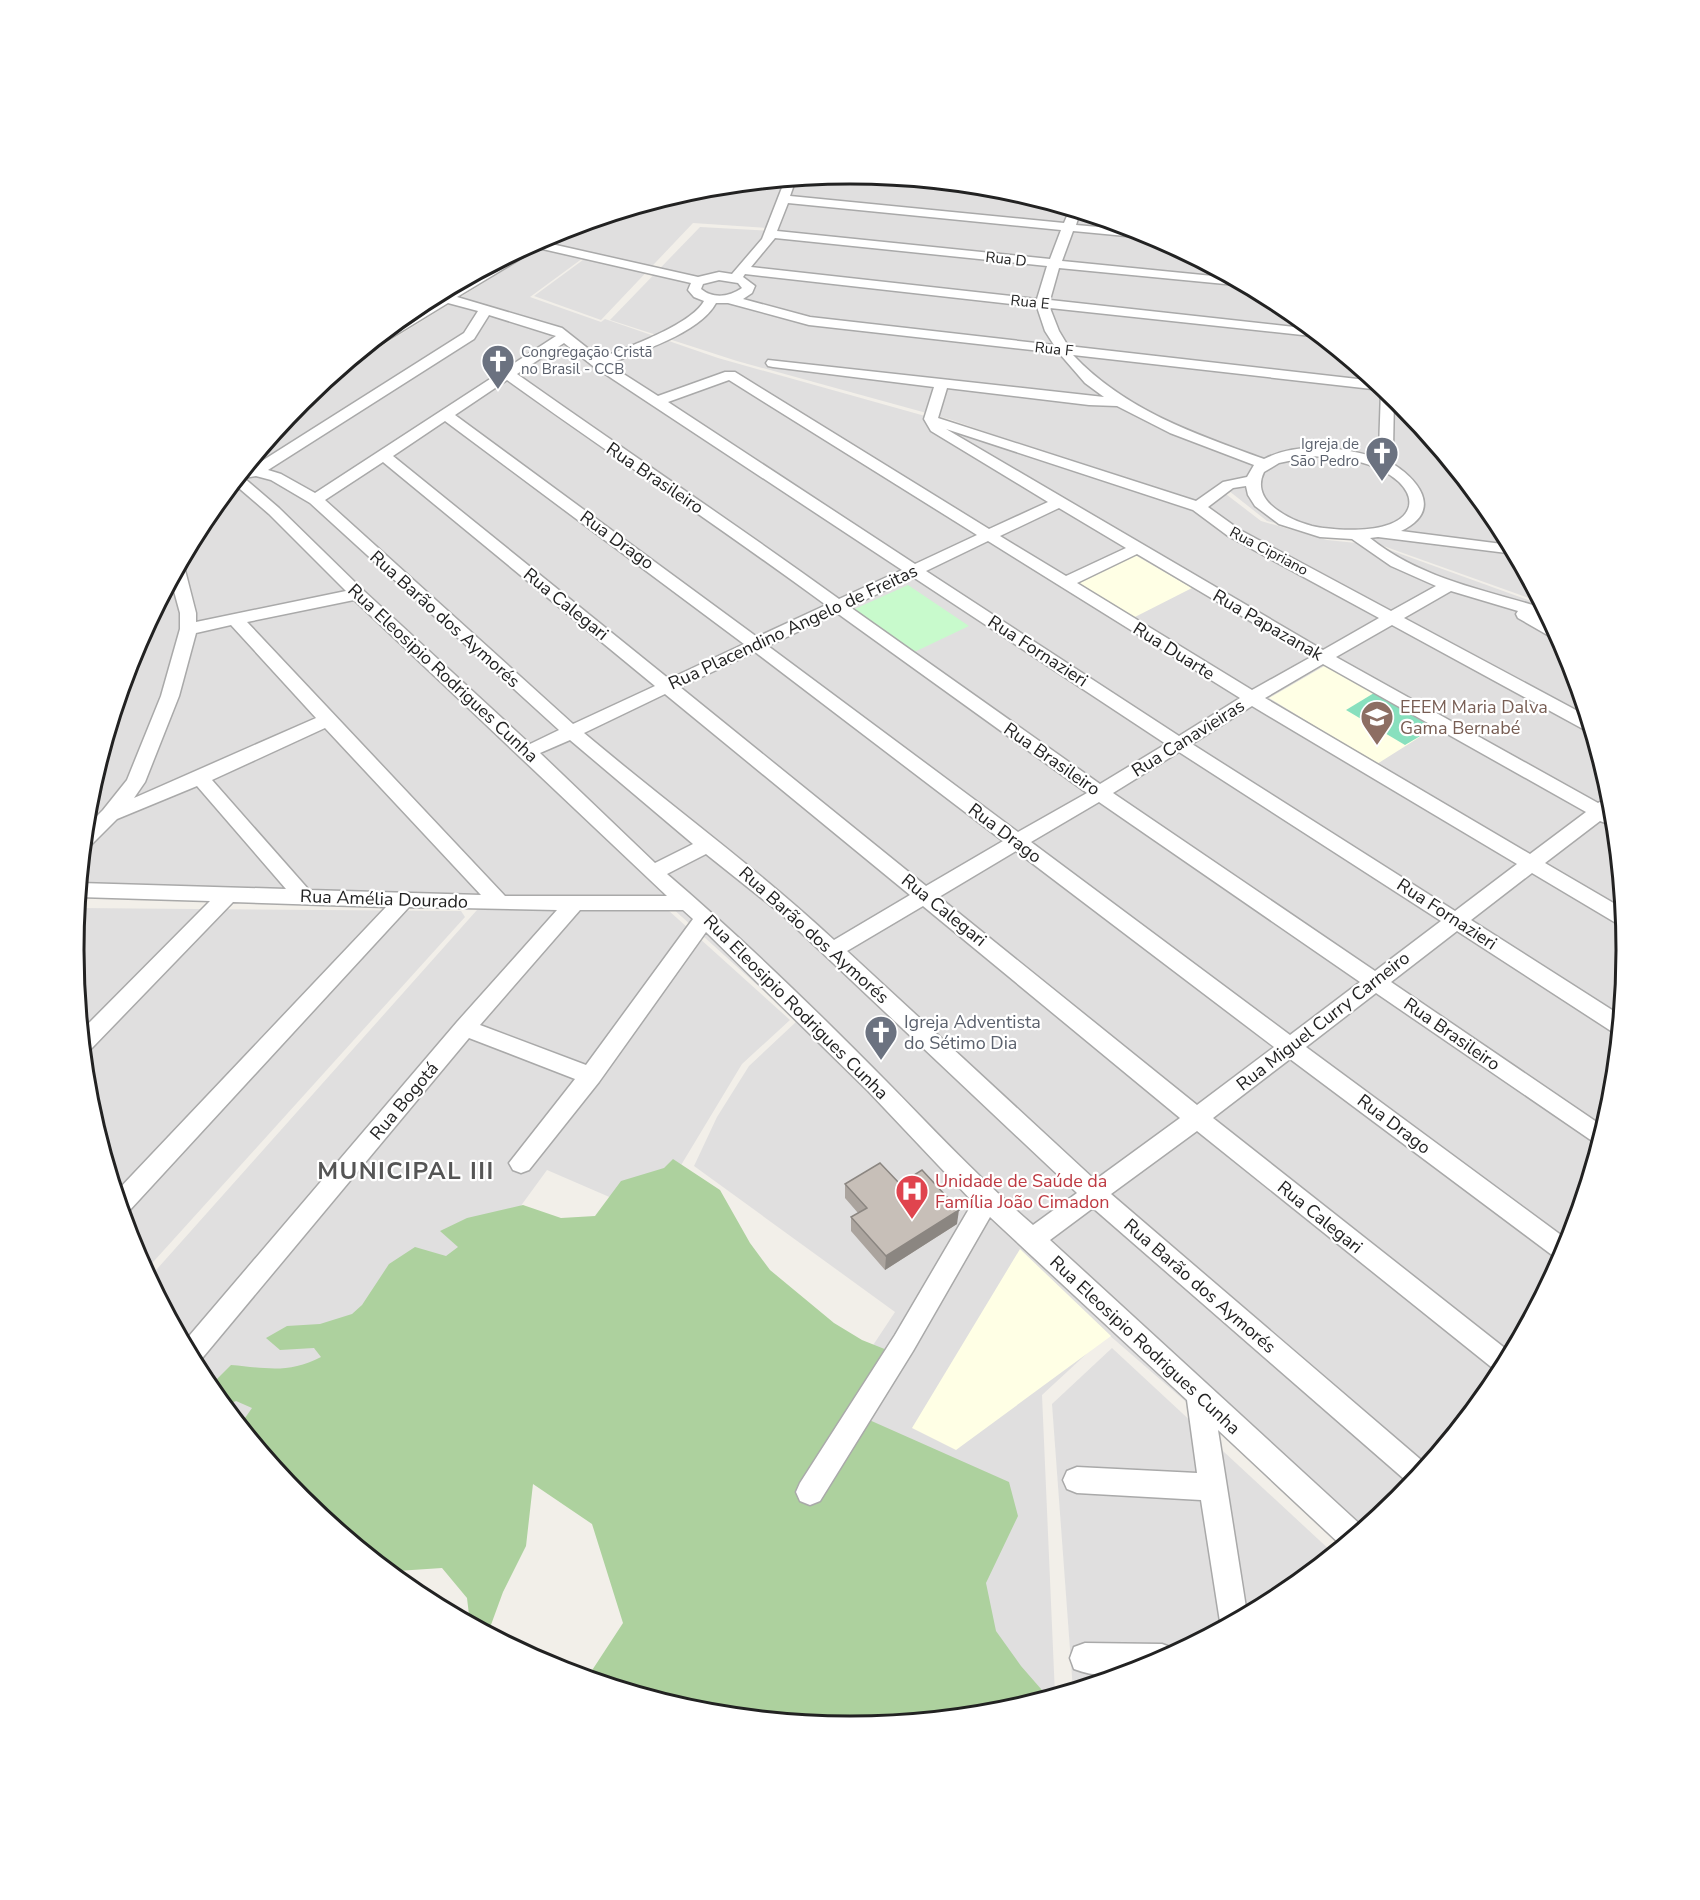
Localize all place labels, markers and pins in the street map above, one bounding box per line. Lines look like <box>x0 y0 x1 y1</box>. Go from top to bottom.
place label: Congregação Cristã no Brasil - CCB <box>521 342 653 379</box>
church icon: Congregação Cristã no Brasil - CCB <box>480 343 516 390</box>
place label: Igreja de São Pedro <box>1290 434 1359 471</box>
church icon: Igreja de São Pedro <box>1364 435 1400 482</box>
place label: EEEM Maria Dalva Gama Bernabé <box>1400 695 1548 740</box>
school or university icon: EEEM Maria Dalva Gama Bernabé <box>1359 699 1395 746</box>
place label: Igreja Adventista do Sétimo Dia <box>904 1010 1041 1055</box>
church icon: Igreja Adventista do Sétimo Dia <box>863 1014 899 1061</box>
place label: Unidade de Saúde da Família João Cimadon <box>935 1169 1110 1214</box>
hospital icon: Unidade de Saúde da Família João Cimadon <box>894 1173 930 1220</box>

